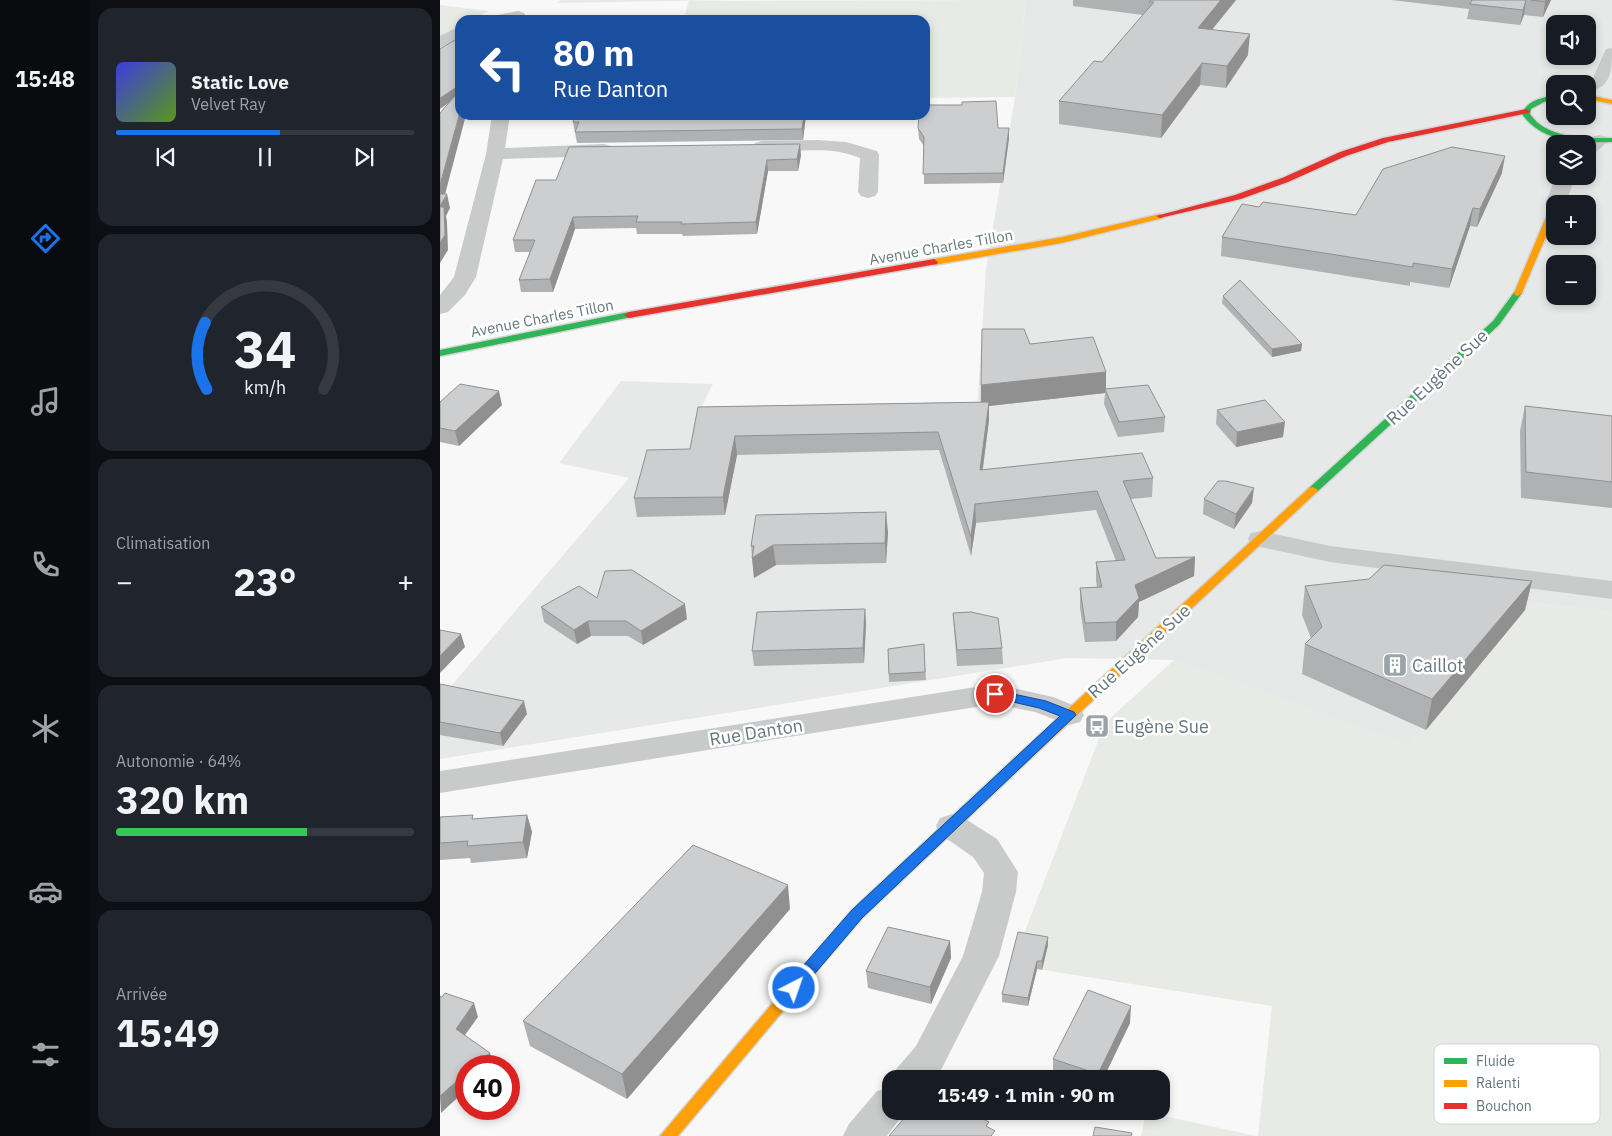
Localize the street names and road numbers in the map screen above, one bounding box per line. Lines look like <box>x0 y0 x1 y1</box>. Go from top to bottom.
street label: Avenue Charles Tillon <box>868 225 1014 269</box>
street label: Avenue Charles Tillon <box>469 295 615 341</box>
street label: Rue Eugène Sue <box>1381 324 1493 430</box>
street label: Rue Eugène Sue <box>1083 599 1195 703</box>
street label: Rue Danton <box>708 713 804 751</box>

